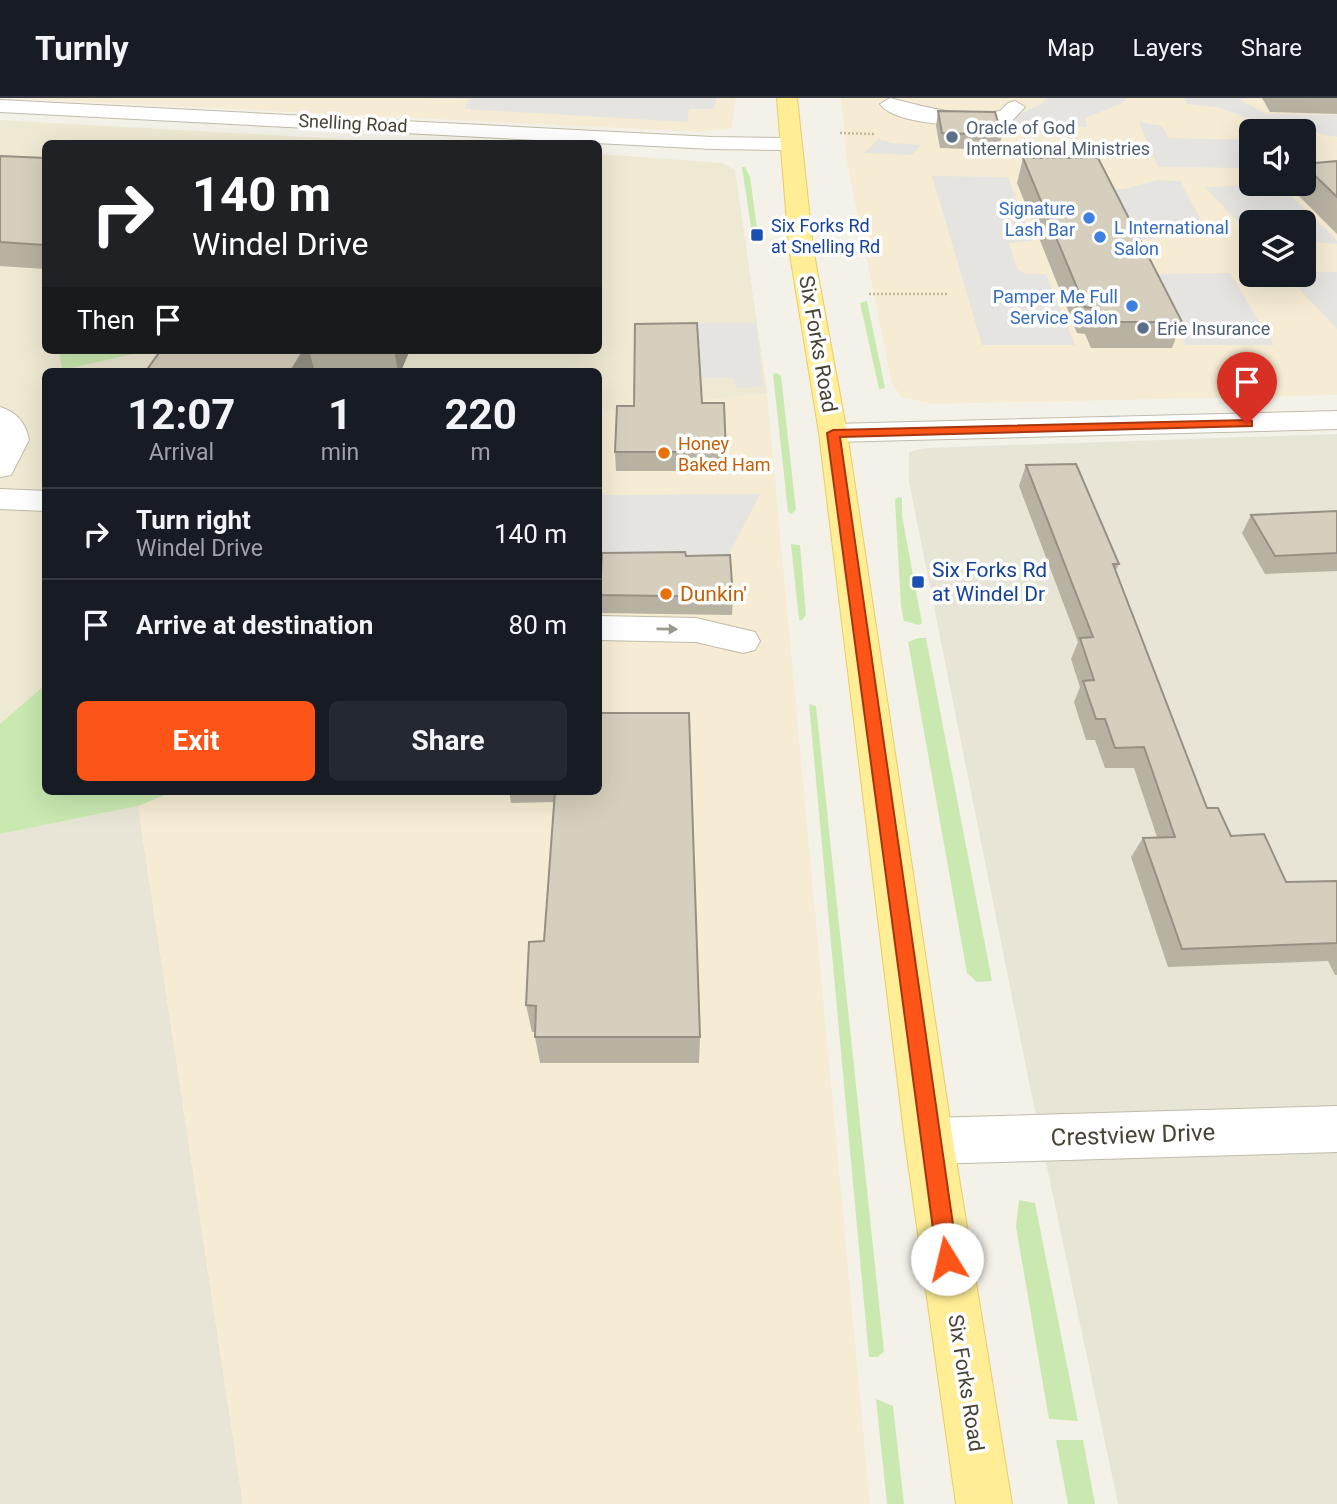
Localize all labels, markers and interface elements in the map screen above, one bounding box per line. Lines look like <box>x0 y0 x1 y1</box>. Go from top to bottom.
text: Turnly <box>35 29 129 68</box>
text: Map <box>1047 34 1095 62</box>
text: Layers <box>1133 34 1203 62</box>
text: Share <box>1241 34 1302 62</box>
street label: Snelling Road <box>298 110 408 136</box>
place label: Oracle of God International Ministries <box>966 117 1150 159</box>
map controls <box>1239 119 1316 287</box>
button: sound <box>1239 119 1316 196</box>
marker: Oracle of God International Ministries <box>944 129 960 145</box>
text: 140 m <box>192 166 331 223</box>
icon: right <box>77 168 168 259</box>
place label: Signature Lash Bar <box>999 198 1075 240</box>
marker: Signature Lash Bar <box>1081 210 1097 226</box>
button: layers <box>1239 210 1316 287</box>
place label: Six Forks Rd at Snelling Rd <box>771 215 880 257</box>
place label: L International Salon <box>1114 217 1229 259</box>
text: Windel Drive <box>192 225 368 263</box>
marker: Six Forks Rd at Snelling Rd <box>749 227 765 243</box>
marker: L International Salon <box>1092 229 1108 245</box>
street label: Six Forks Road <box>794 274 842 414</box>
place label: Pamper Me Full Service Salon <box>993 286 1118 328</box>
marker: Pamper Me Full Service Salon <box>1124 298 1140 314</box>
icon: arrive <box>149 301 187 339</box>
text: Then <box>77 305 135 335</box>
place label: Erie Insurance <box>1157 318 1270 339</box>
marker: Erie Insurance <box>1135 320 1151 336</box>
pin <box>1217 352 1277 424</box>
icon: arrive <box>1228 363 1266 401</box>
text: 12:07 <box>127 390 235 439</box>
text: 1 <box>328 390 352 439</box>
text: 220 <box>444 390 517 439</box>
place label: Honey Baked Ham <box>678 433 771 475</box>
text: Arrival <box>149 439 214 466</box>
text: min <box>321 439 359 466</box>
text: m <box>471 439 491 466</box>
marker: Honey Baked Ham <box>656 445 672 461</box>
text: Turn right <box>136 505 251 535</box>
icon: right <box>77 515 115 553</box>
text: 140 m <box>494 519 567 549</box>
text: Windel Drive <box>136 535 263 562</box>
place label: Six Forks Rd at Windel Dr <box>932 558 1047 606</box>
marker: Six Forks Rd at Windel Dr <box>910 574 926 590</box>
place label: Dunkin' <box>680 582 747 606</box>
marker: Dunkin' <box>658 586 674 602</box>
icon: arrive <box>77 606 115 644</box>
text: Arrive at destination <box>136 610 373 640</box>
text: 80 m <box>509 610 567 640</box>
one-way arrow <box>656 623 678 635</box>
button: Exit <box>77 701 315 781</box>
button: Share <box>329 701 567 781</box>
street label: Crestview Drive <box>1050 1118 1216 1152</box>
position arrow <box>910 1222 984 1296</box>
street label: Six Forks Road <box>943 1313 989 1453</box>

